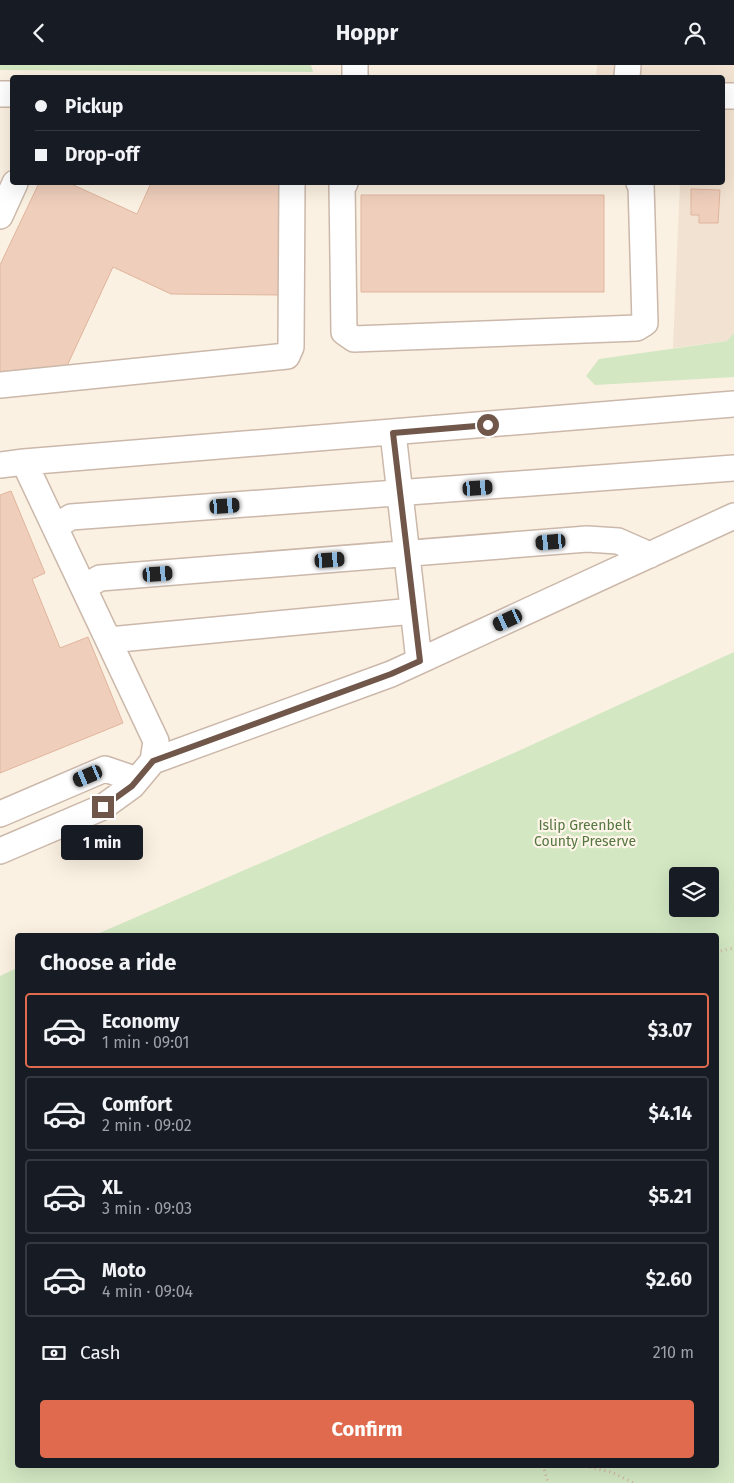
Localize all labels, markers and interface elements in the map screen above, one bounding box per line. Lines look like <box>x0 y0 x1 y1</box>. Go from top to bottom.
icon: back <box>25 19 53 47</box>
text: Hoppr <box>336 19 398 46</box>
icon: person <box>681 19 709 47</box>
text: Pickup <box>65 95 123 118</box>
text: Drop-off <box>65 143 139 166</box>
route start <box>477 414 499 436</box>
car <box>462 479 493 497</box>
car <box>209 497 240 515</box>
car <box>535 533 566 551</box>
car <box>314 551 345 569</box>
car <box>142 565 173 583</box>
car <box>491 607 524 633</box>
car <box>71 763 104 789</box>
route end <box>92 796 114 818</box>
park label: Islip Greenbelt County Preserve <box>534 817 636 850</box>
callout: 1 min <box>62 825 144 859</box>
text: 1 min <box>83 833 121 852</box>
map controls <box>669 867 719 917</box>
button: layers <box>669 867 719 917</box>
text: Choose a ride <box>40 949 176 976</box>
icon: car <box>42 1008 87 1053</box>
text: Economy <box>102 1010 179 1033</box>
text: $3.07 <box>648 1019 692 1042</box>
text: 1 min · 09:01 <box>102 1033 190 1052</box>
icon: car <box>42 1091 87 1136</box>
text: Comfort <box>102 1093 172 1116</box>
text: $4.14 <box>649 1102 692 1125</box>
text: 2 min · 09:02 <box>102 1116 192 1135</box>
icon: car <box>42 1174 87 1219</box>
text: XL <box>102 1176 123 1199</box>
text: $5.21 <box>649 1185 692 1208</box>
text: 3 min · 09:03 <box>102 1199 192 1218</box>
icon: car <box>42 1257 87 1302</box>
text: Moto <box>102 1259 146 1282</box>
text: $2.60 <box>646 1268 692 1291</box>
text: 4 min · 09:04 <box>102 1282 193 1301</box>
icon: cash <box>40 1339 68 1367</box>
text: Cash <box>80 1341 121 1364</box>
text: 210 m <box>653 1343 694 1362</box>
button: Confirm <box>40 1400 694 1458</box>

